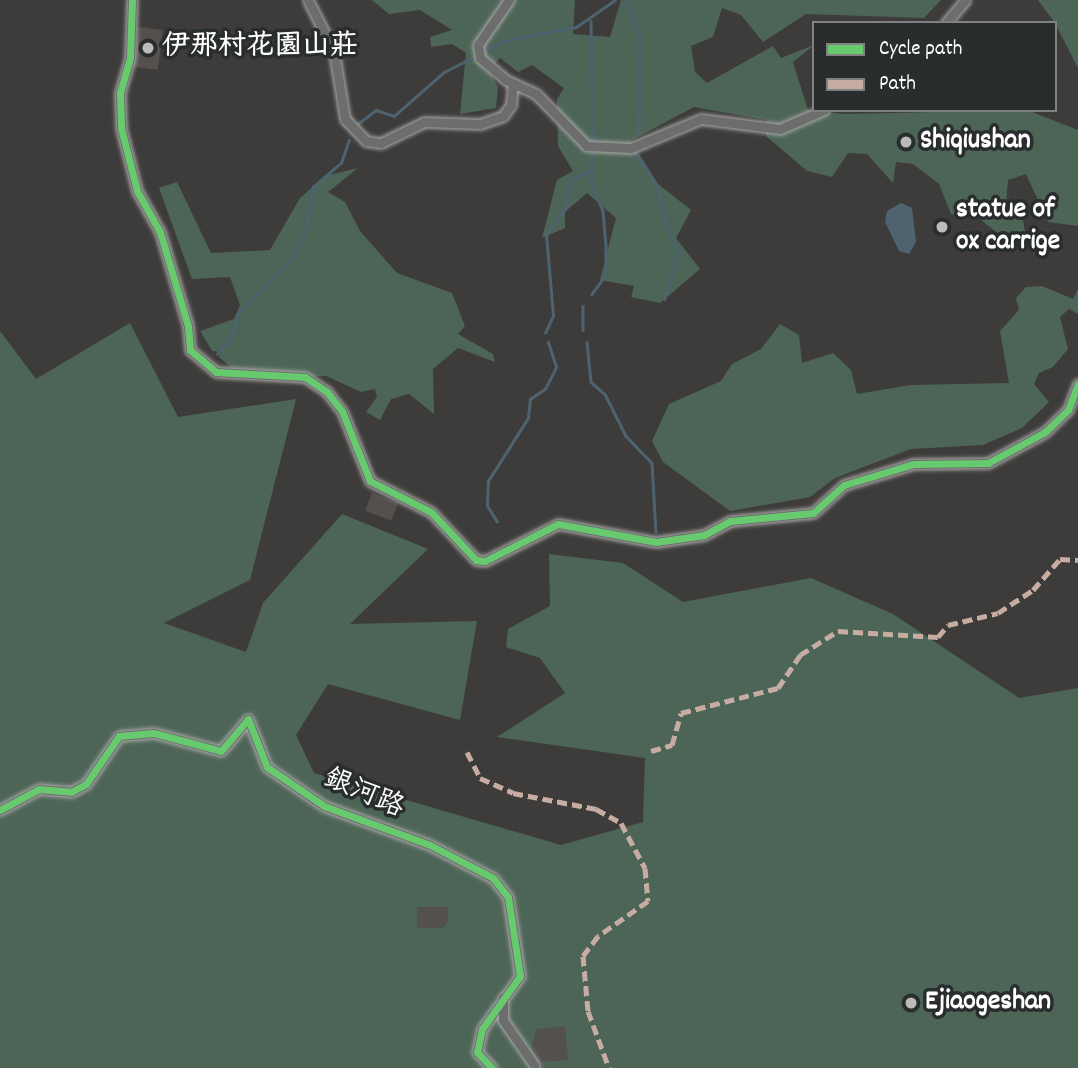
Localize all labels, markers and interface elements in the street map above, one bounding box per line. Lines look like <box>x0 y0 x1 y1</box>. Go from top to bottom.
legend <box>812 21 1057 112</box>
place label: 伊那村花園山莊 <box>162 31 358 65</box>
text: Cycle path <box>879 35 962 65</box>
marker: 伊那村花園山莊 <box>140 40 156 56</box>
text: Path <box>879 70 916 100</box>
place label: Shiqiushan <box>920 125 1031 159</box>
marker: Shiqiushan <box>898 134 914 150</box>
place label: statue of ox carrige <box>956 194 1060 260</box>
marker: statue of ox carrige <box>934 219 950 235</box>
street label: 銀河路 <box>318 763 408 827</box>
place label: Ejiaogeshan <box>925 986 1051 1020</box>
marker: Ejiaogeshan <box>903 995 919 1011</box>

